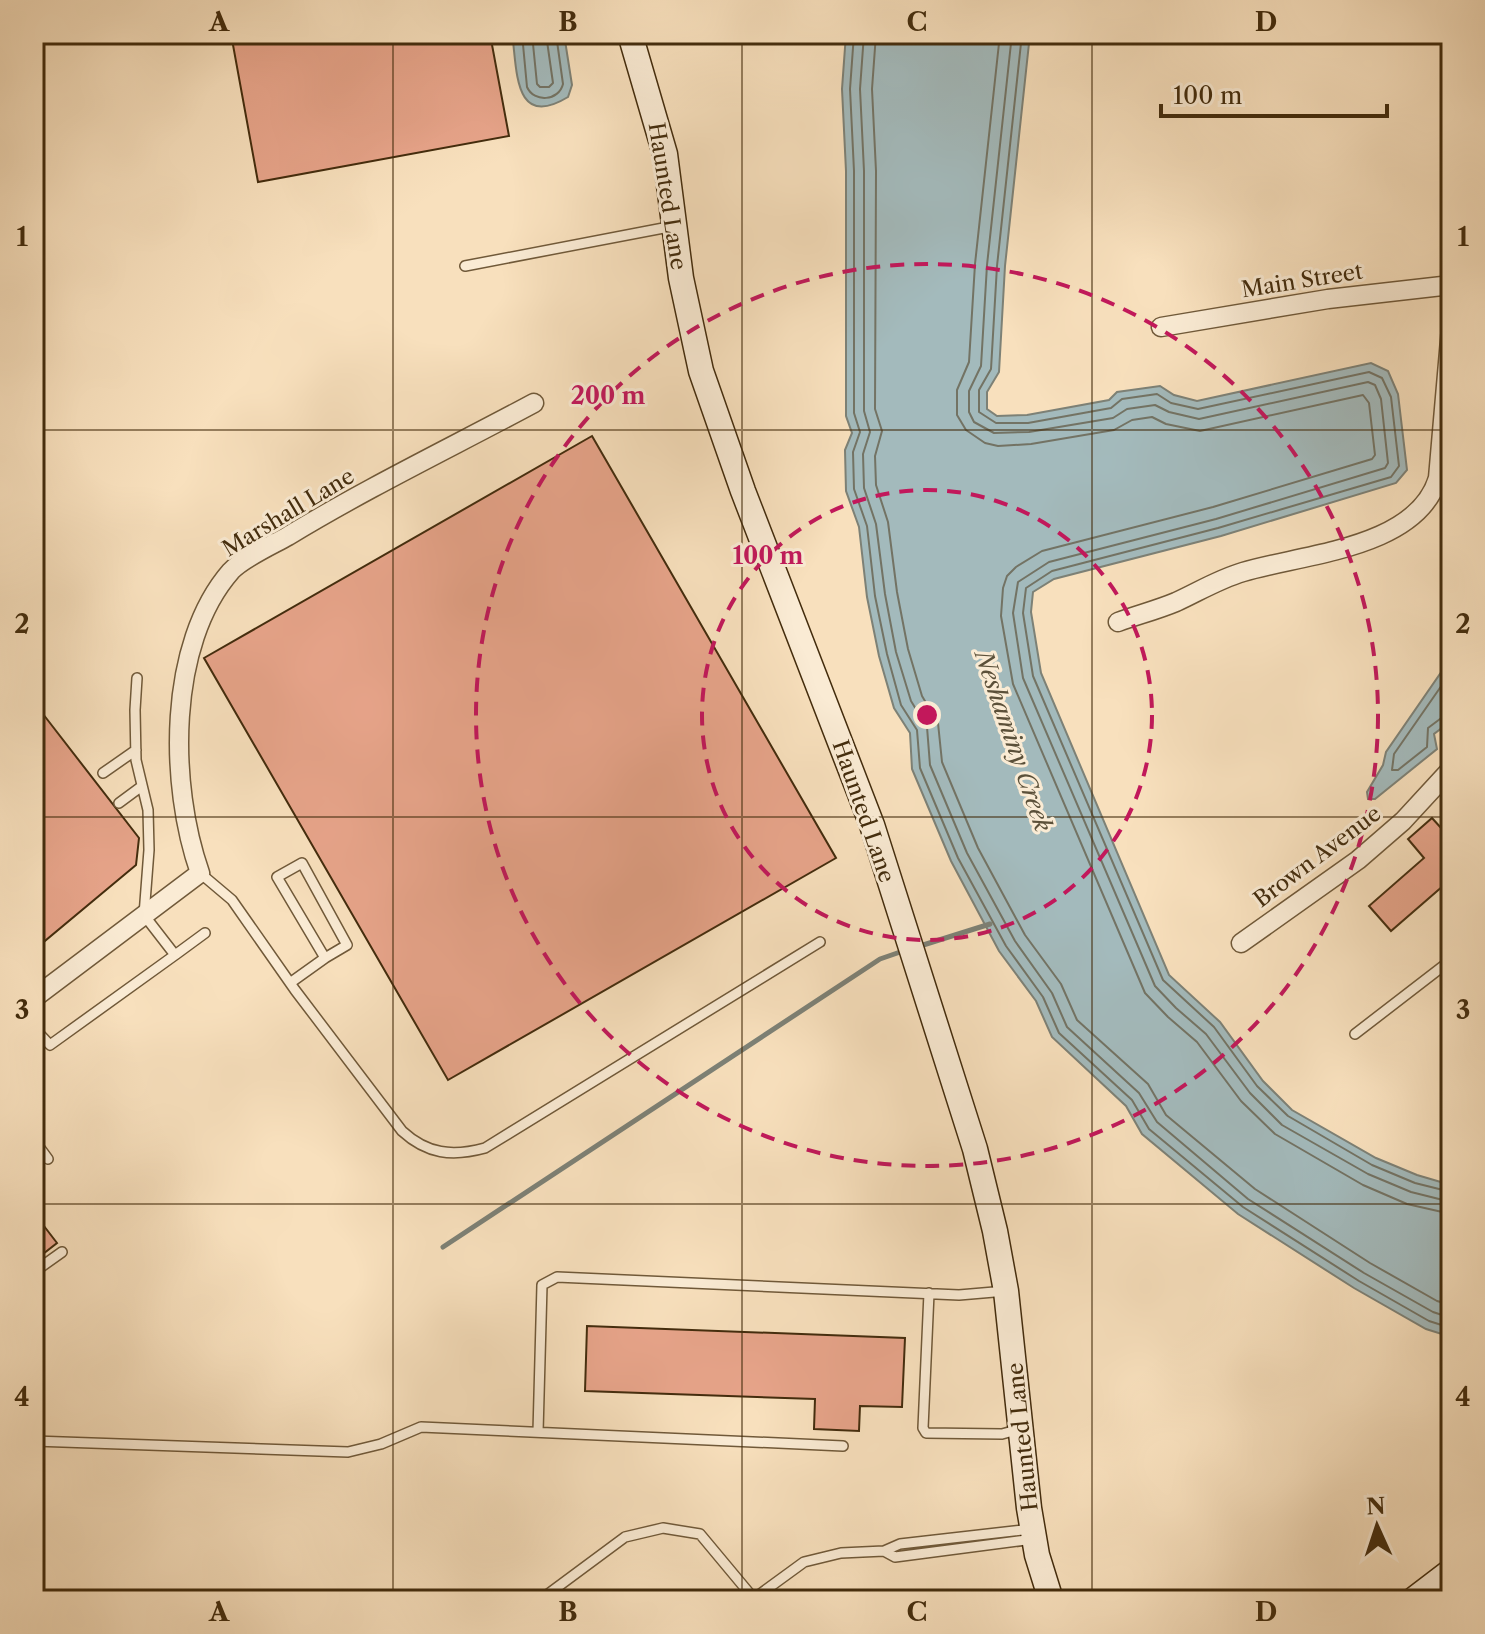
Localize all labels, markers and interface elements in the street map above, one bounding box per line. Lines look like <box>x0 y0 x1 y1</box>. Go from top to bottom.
text: A <box>208 6 230 38</box>
text: B <box>558 6 578 38</box>
text: C <box>907 6 927 38</box>
text: D <box>1255 6 1277 38</box>
scale bar <box>1161 68 1387 118</box>
text: 100 m <box>1173 81 1242 110</box>
street label: Haunted Lane <box>643 120 693 272</box>
text: 1 <box>16 221 28 253</box>
text: 1 <box>1457 221 1469 253</box>
street label: Main Street <box>1240 258 1365 303</box>
text: 200 m <box>571 381 645 410</box>
street label: Marshall Lane <box>217 463 359 562</box>
text: 100 m <box>732 541 804 570</box>
text: 2 <box>14 608 30 640</box>
text: 2 <box>1455 608 1471 640</box>
water label: Neshaminy Creek <box>968 644 1058 836</box>
centre of rings <box>913 701 941 729</box>
street label: Haunted Lane <box>826 736 901 886</box>
street label: Brown Avenue <box>1248 800 1386 913</box>
text: 3 <box>15 994 29 1026</box>
text: 3 <box>1456 994 1470 1026</box>
street label: Haunted Lane <box>1001 1361 1044 1512</box>
text: 4 <box>14 1381 30 1413</box>
text: 4 <box>1455 1381 1471 1413</box>
north arrow <box>1337 1486 1417 1566</box>
text: N <box>1366 1493 1386 1521</box>
text: A <box>208 1596 230 1628</box>
text: B <box>558 1596 578 1628</box>
text: C <box>907 1596 927 1628</box>
text: D <box>1255 1596 1277 1628</box>

